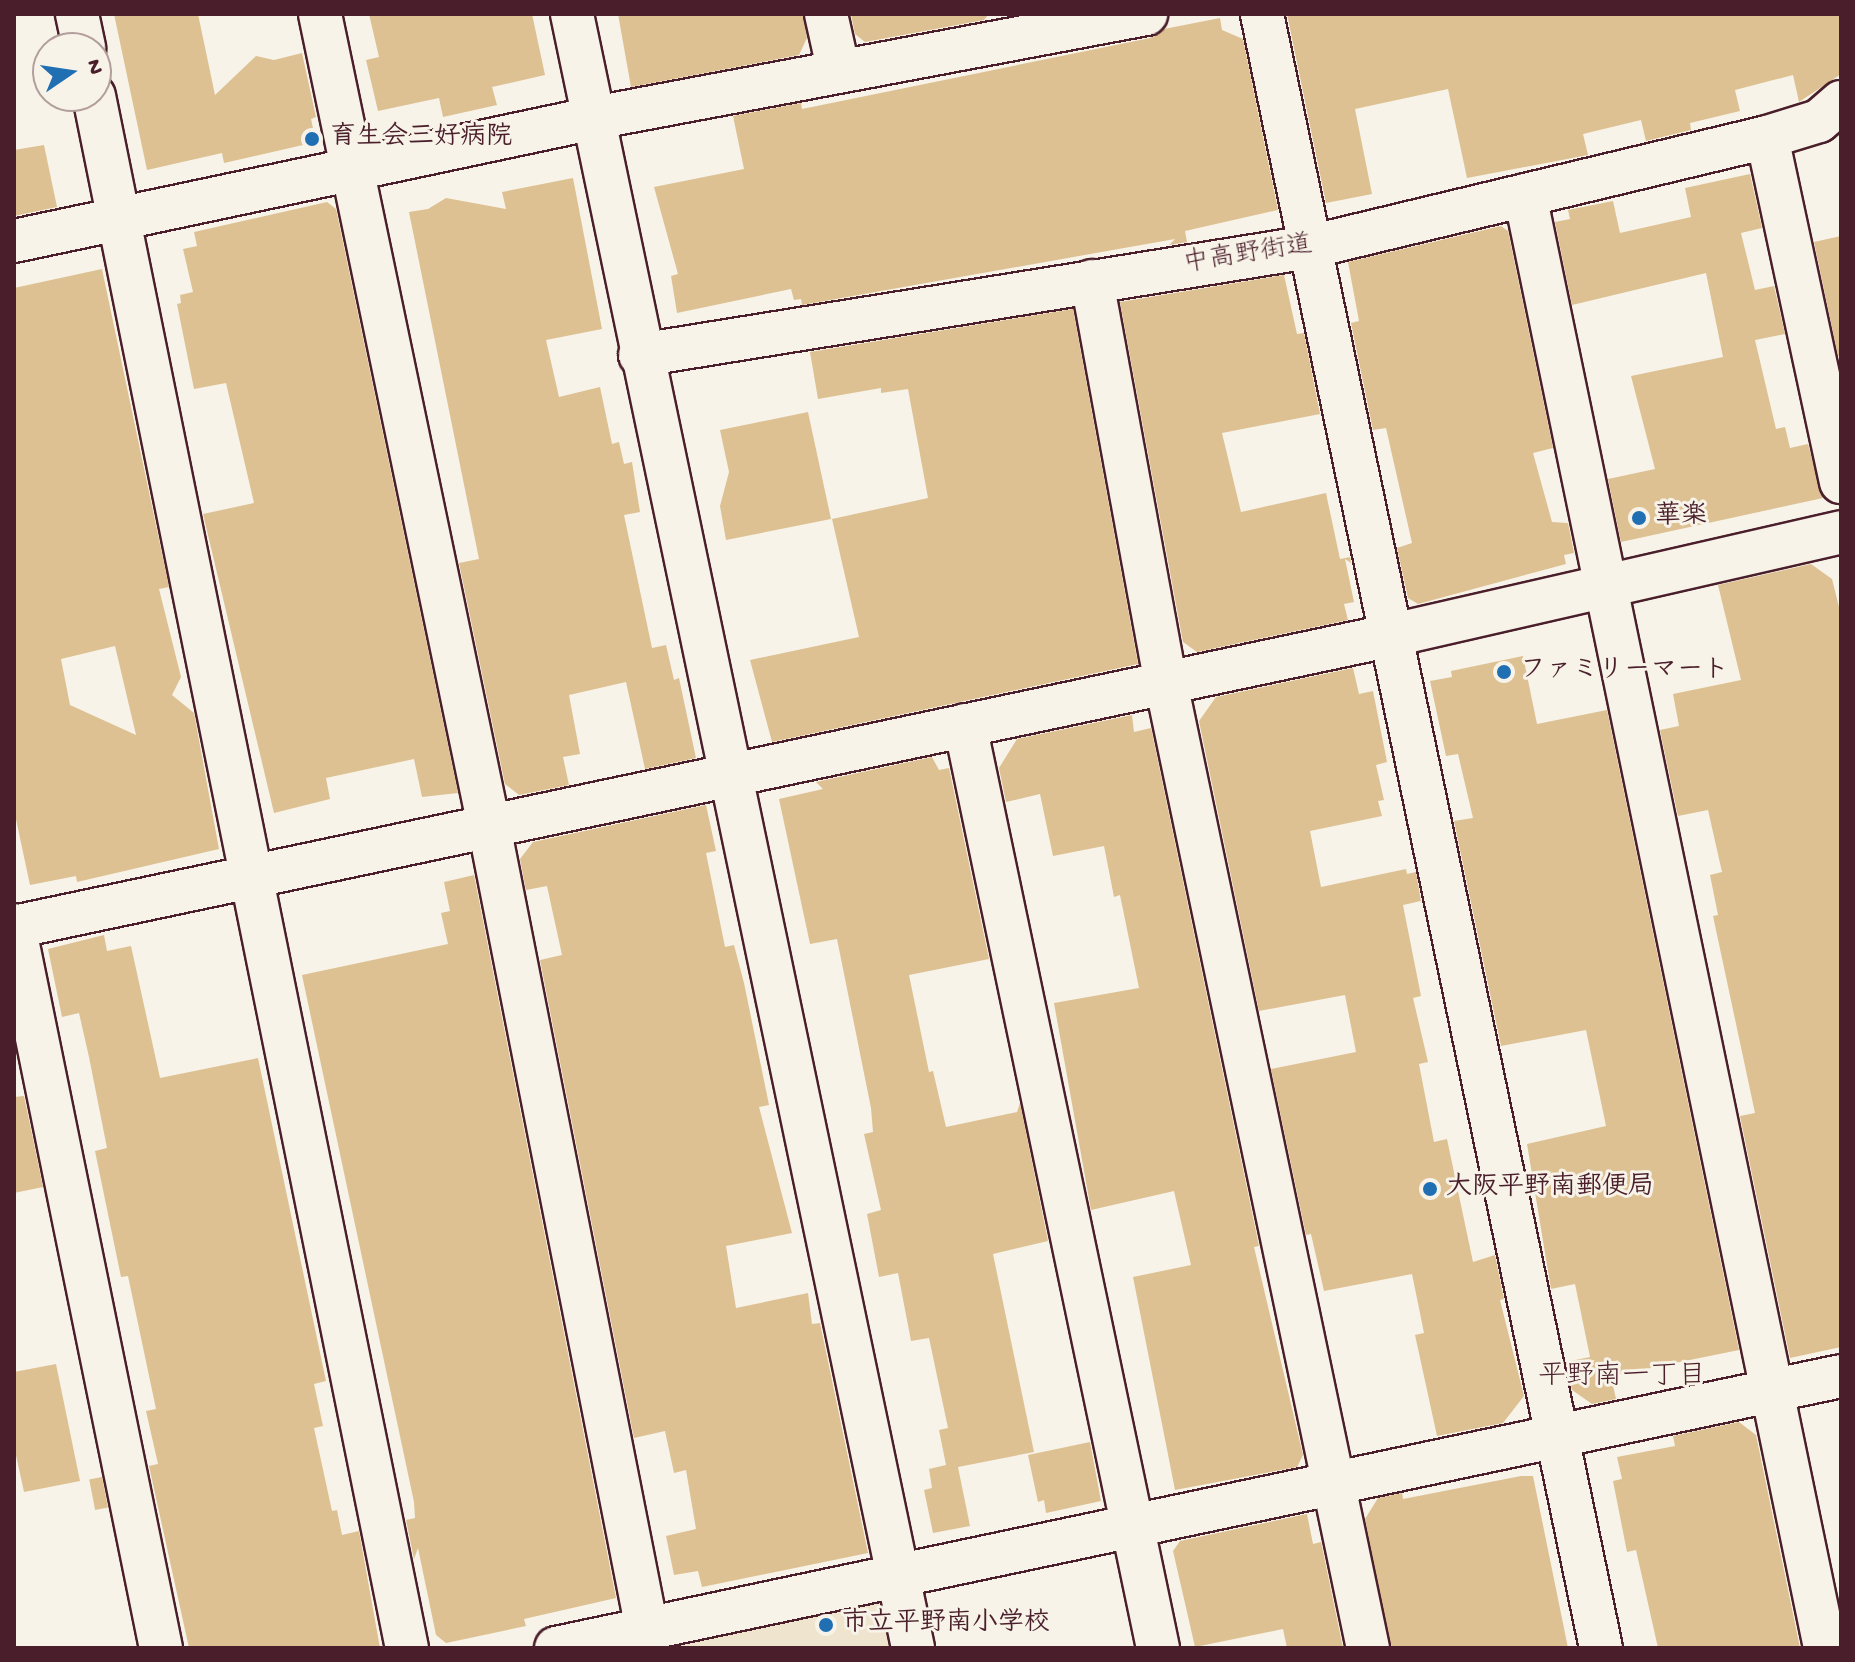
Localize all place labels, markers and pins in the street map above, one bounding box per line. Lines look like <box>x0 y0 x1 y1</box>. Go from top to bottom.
place label: 育生会三好病院 <box>330 123 512 155</box>
marker: 育生会三好病院 <box>301 128 323 150</box>
place label: 華楽 <box>1655 502 1707 534</box>
marker: 華楽 <box>1630 509 1648 527</box>
place label: ファミリーマート <box>1520 656 1728 688</box>
marker: ファミリーマート <box>1495 663 1513 681</box>
place label: 大阪平野南郵便局 <box>1446 1173 1654 1205</box>
marker: 大阪平野南郵便局 <box>1421 1180 1439 1198</box>
place label: 市立平野南小学校 <box>842 1609 1050 1641</box>
marker: 市立平野南小学校 <box>817 1616 835 1634</box>

